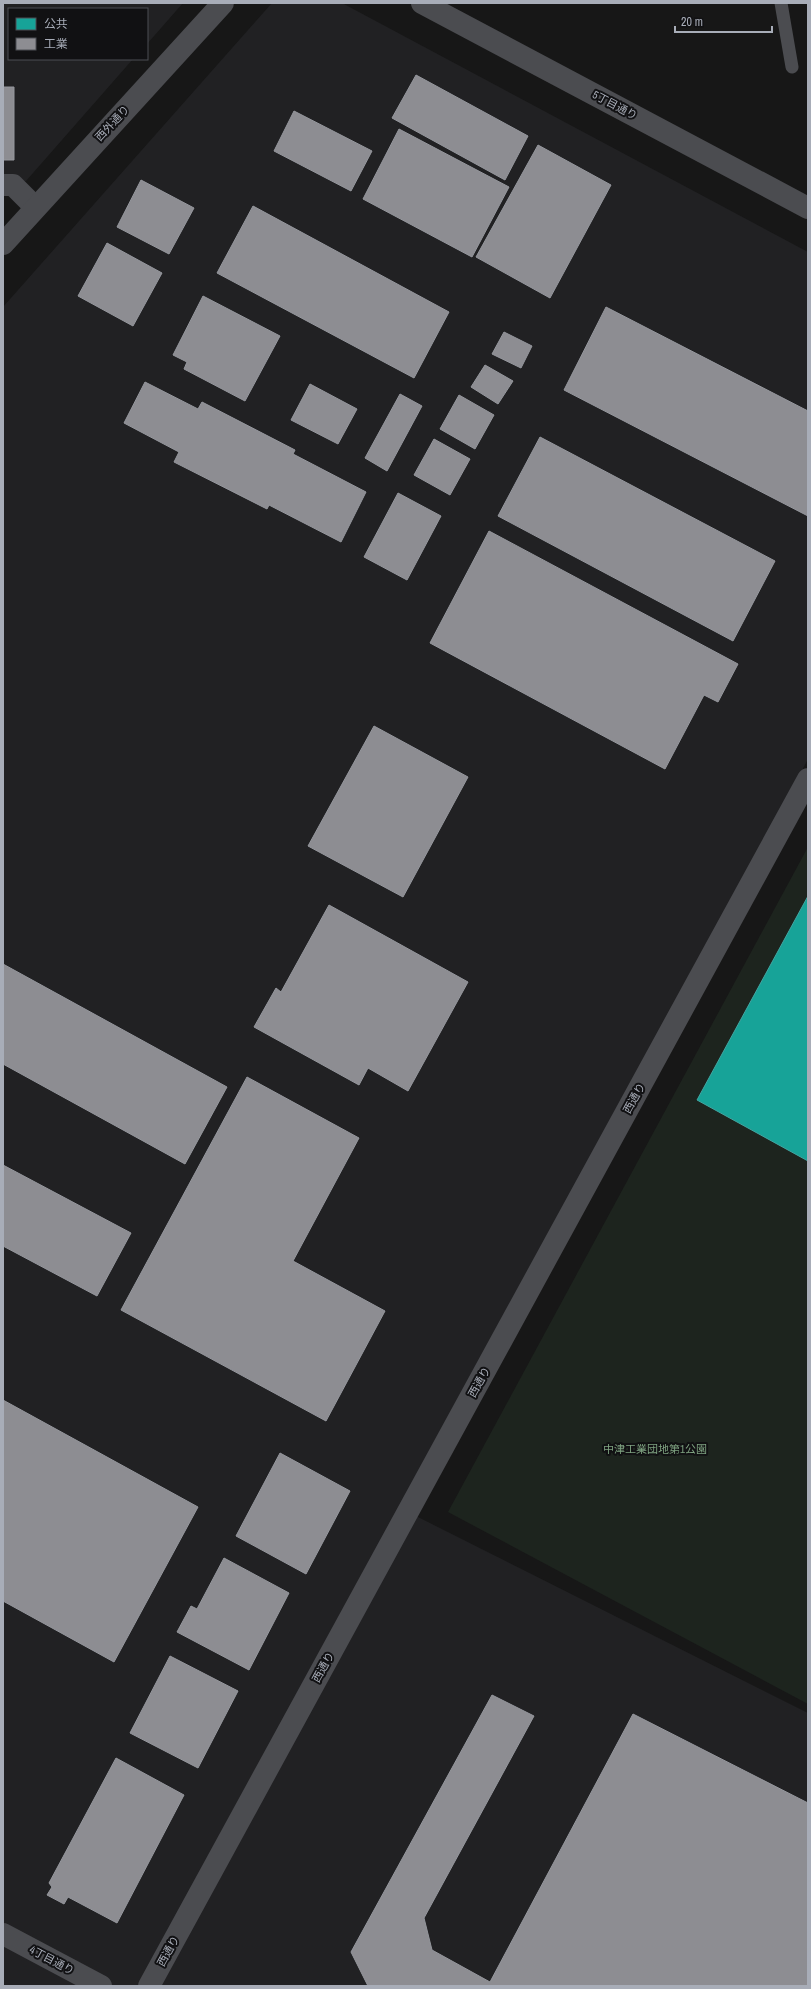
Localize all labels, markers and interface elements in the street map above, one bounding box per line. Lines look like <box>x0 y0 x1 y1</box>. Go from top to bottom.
legend <box>8 8 148 60</box>
scale bar <box>675 8 772 34</box>
text: 20 m <box>681 14 703 30</box>
text: 公共 <box>44 16 68 32</box>
text: 工業 <box>44 36 68 52</box>
street label: 5丁目通り <box>590 87 640 123</box>
street label: 西外通り <box>92 102 132 144</box>
street label: 西通り <box>620 1080 648 1116</box>
street label: 西通り <box>465 1364 493 1400</box>
park label: 中津工業団地第1公園 <box>603 1442 707 1456</box>
street label: 西通り <box>309 1649 337 1685</box>
street label: 西通り <box>154 1933 182 1969</box>
street label: 4丁目通り <box>27 1942 77 1978</box>

